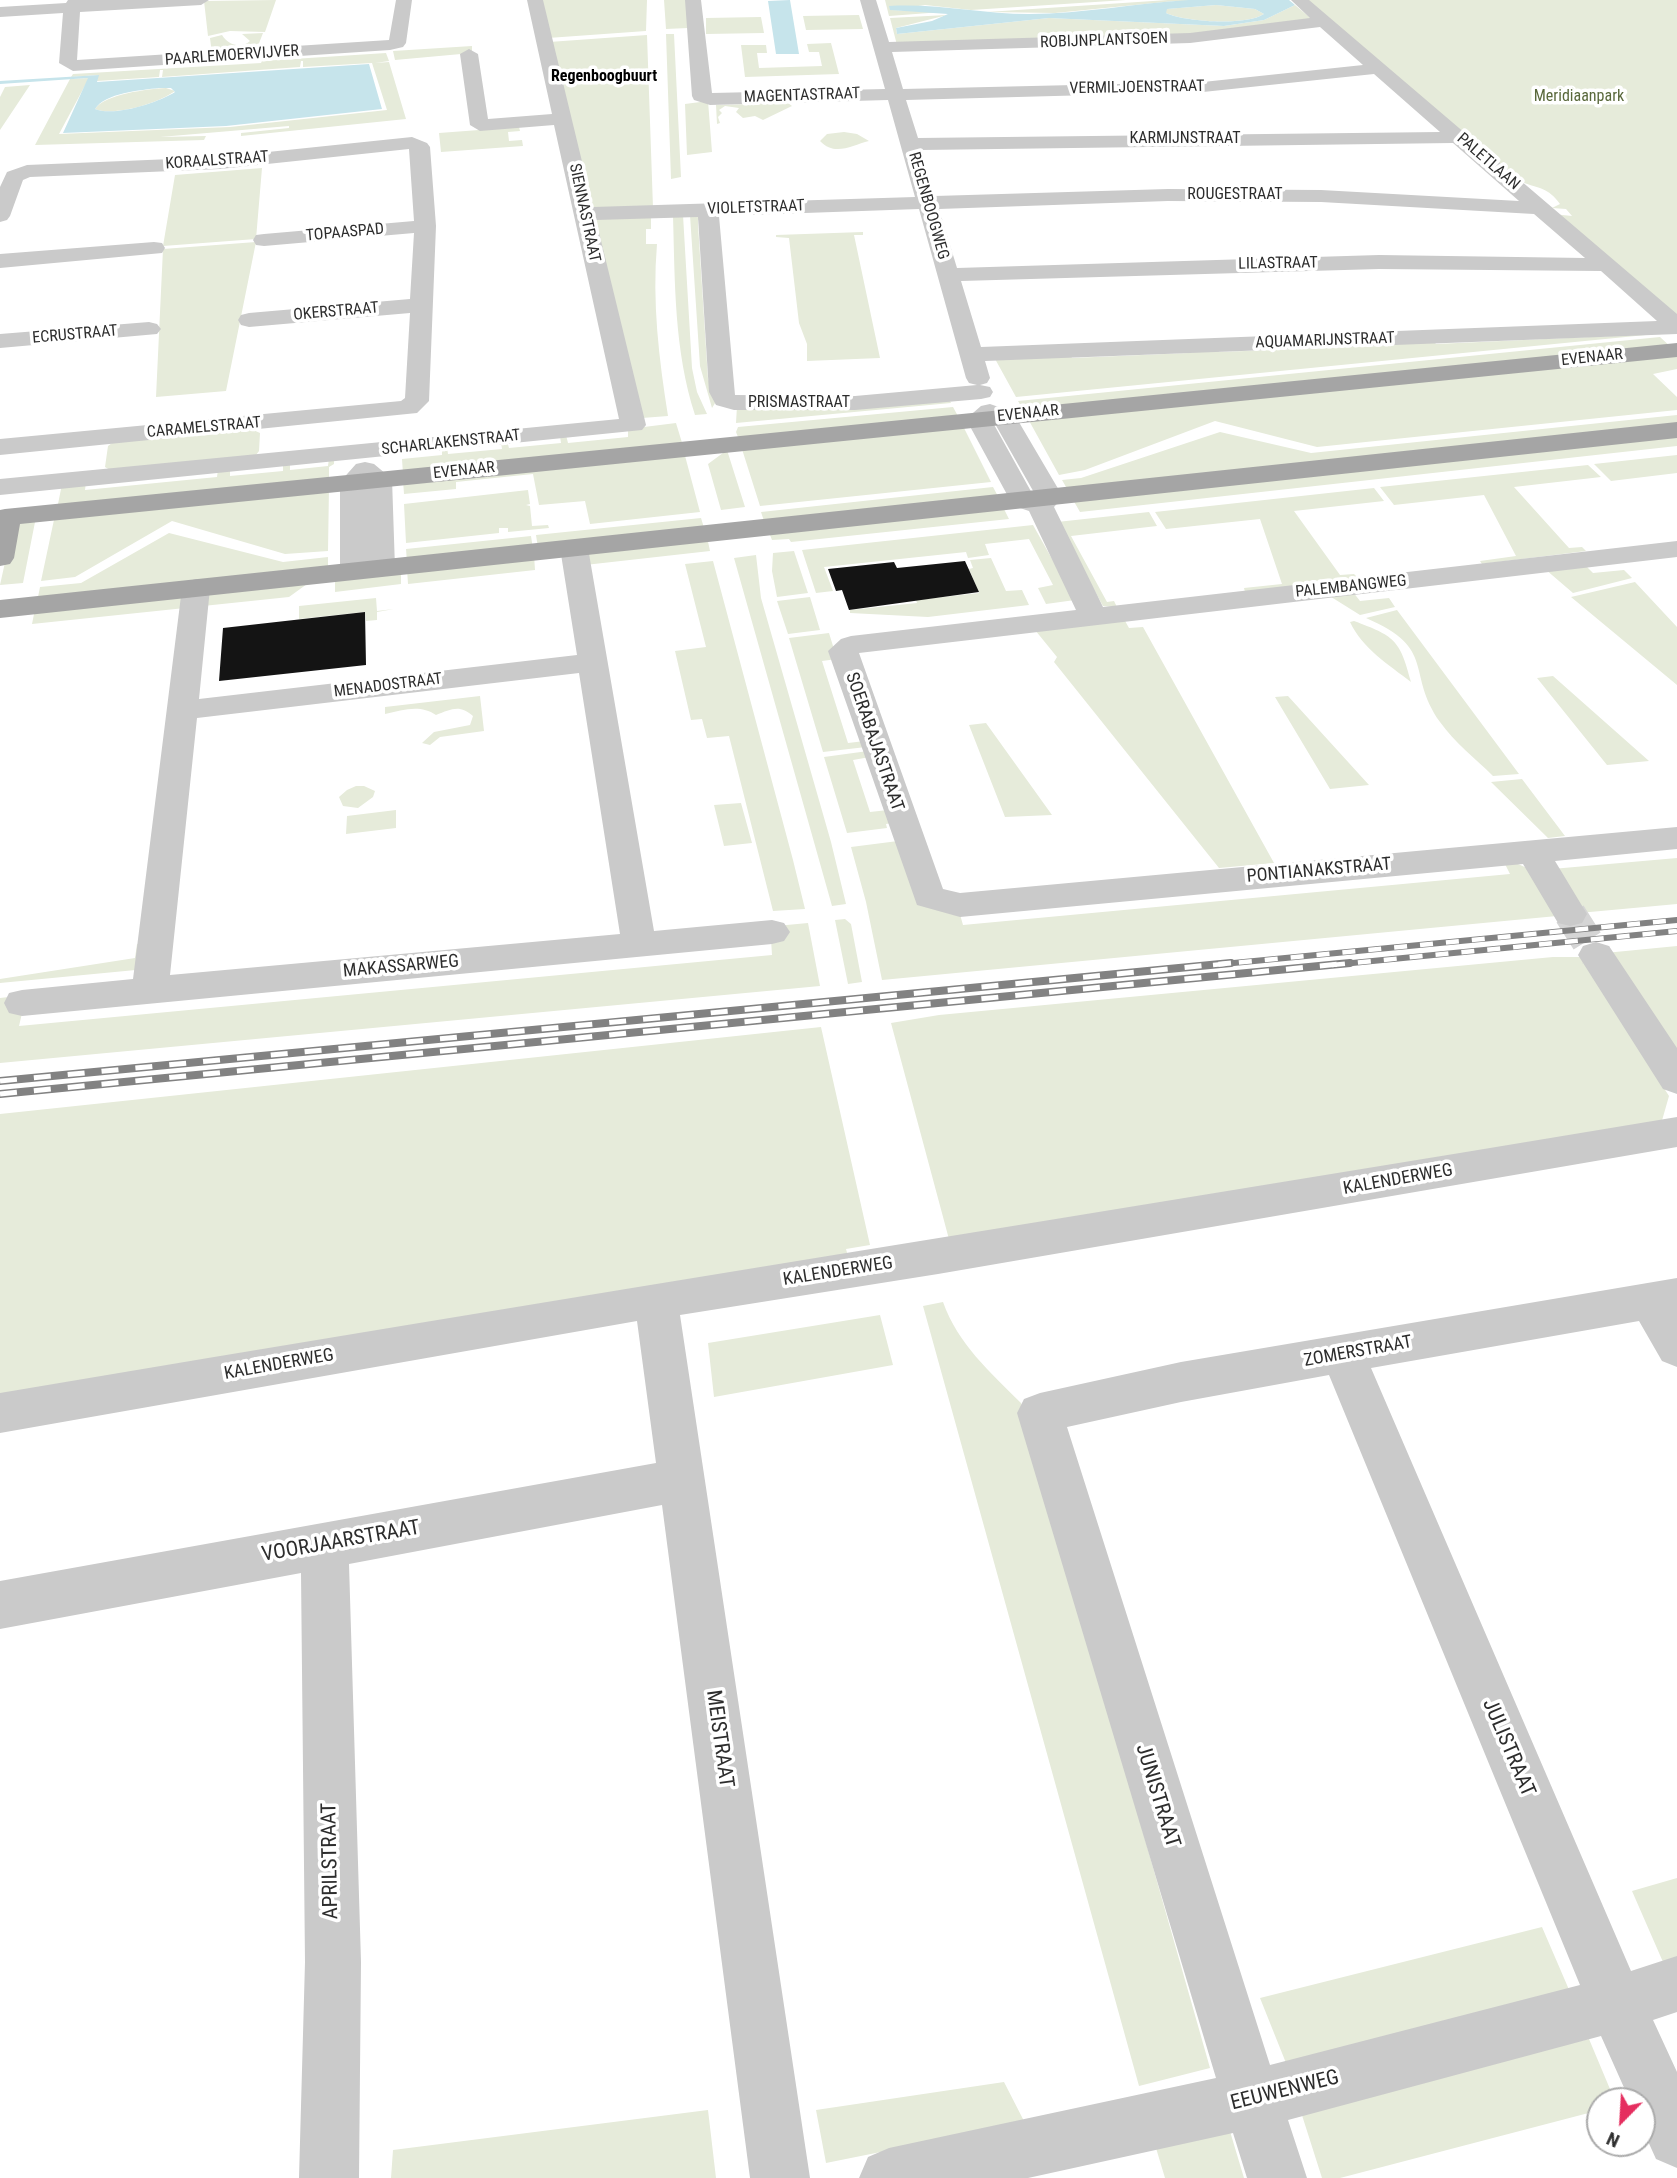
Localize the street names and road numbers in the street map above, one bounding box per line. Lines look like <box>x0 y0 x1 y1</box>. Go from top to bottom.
street label: ROBIJNPLANTSOEN <box>1040 29 1168 53</box>
street label: PAARLEMOERVIJVER <box>164 42 300 70</box>
street label: VERMILJOENSTRAAT <box>1069 77 1205 99</box>
street label: MAGENTASTRAAT <box>744 84 860 108</box>
street label: KARMIJNSTRAAT <box>1129 129 1241 149</box>
street label: PALETLAAN <box>1453 129 1523 195</box>
street label: KORAALSTRAAT <box>165 148 269 174</box>
street label: REGENBOOGWEG <box>904 150 952 262</box>
street label: SIENNASTRAAT <box>564 162 604 264</box>
street label: ROUGESTRAAT <box>1187 185 1283 205</box>
street label: VIOLETSTRAAT <box>707 197 805 219</box>
street label: TOPAASPAD <box>305 220 385 246</box>
street label: LILASTRAAT <box>1238 254 1318 274</box>
street label: OKERSTRAAT <box>292 299 380 325</box>
street label: ECRUSTRAAT <box>32 322 118 348</box>
street label: AQUAMARIJNSTRAAT <box>1255 329 1395 353</box>
street label: EVENAAR <box>1560 345 1624 371</box>
street label: PRISMASTRAAT <box>748 393 850 413</box>
street label: EVENAAR <box>996 401 1060 427</box>
street label: CARAMELSTRAAT <box>146 413 262 443</box>
street label: SCHARLAKENSTRAAT <box>381 426 521 460</box>
street label: EVENAAR <box>432 458 496 484</box>
street label: PALEMBANGWEG <box>1295 572 1407 602</box>
street label: MENADOSTRAAT <box>333 670 443 702</box>
street label: SOERABAJASTRAAT <box>840 670 908 814</box>
street label: PONTIANAKSTRAAT <box>1246 854 1392 888</box>
street label: MAKASSARWEG <box>342 951 460 983</box>
street label: KALENDERWEG <box>1342 1160 1454 1200</box>
street label: KALENDERWEG <box>782 1253 894 1291</box>
street label: ZOMERSTRAAT <box>1302 1332 1414 1372</box>
street label: KALENDERWEG <box>223 1345 335 1385</box>
street label: VOORJAARSTRAAT <box>260 1516 422 1568</box>
street label: MEISTRAAT <box>700 1689 738 1789</box>
street label: JULISTRAAT <box>1476 1695 1540 1801</box>
street label: JUNISTRAAT <box>1129 1741 1185 1851</box>
street label: APRILSTRAAT <box>317 1802 345 1920</box>
street label: EEUWENWEG <box>1228 2065 1342 2117</box>

